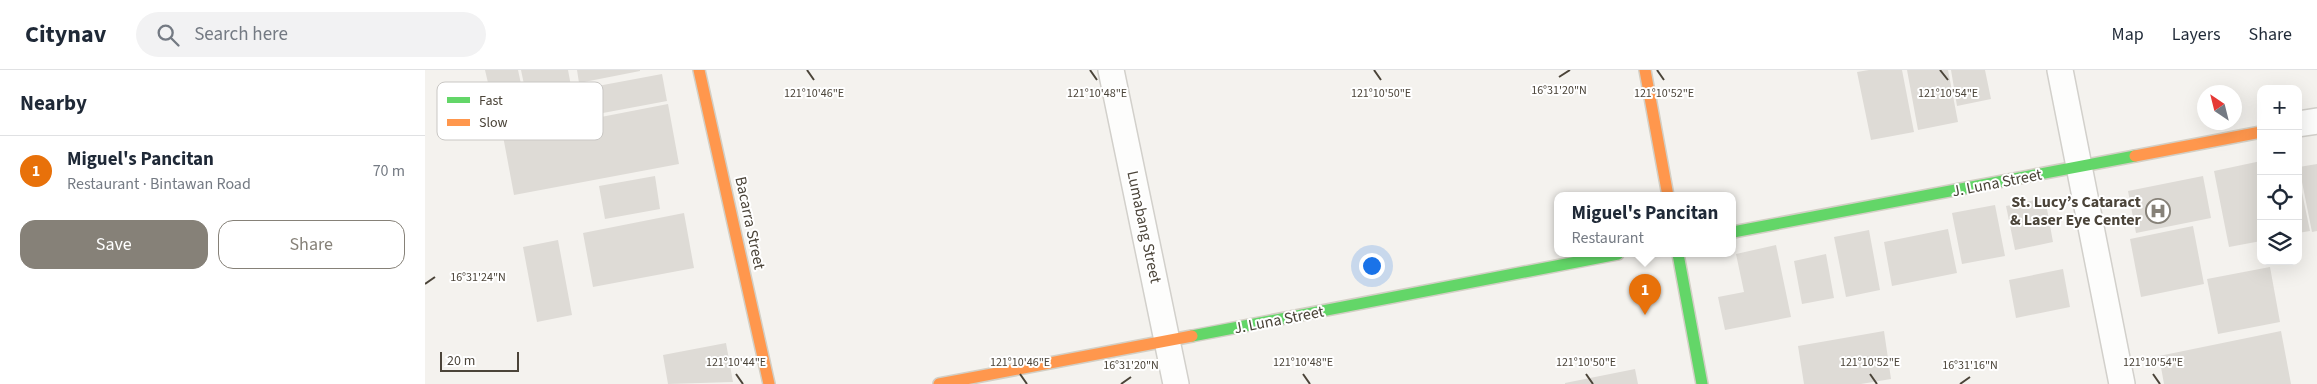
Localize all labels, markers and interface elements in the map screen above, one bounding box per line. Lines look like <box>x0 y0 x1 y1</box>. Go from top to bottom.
search box <box>136 12 486 57</box>
text: Citynav <box>25 17 106 52</box>
icon: search <box>154 21 182 49</box>
text: Search here <box>194 21 288 48</box>
text: Map <box>2112 22 2144 47</box>
text: Layers <box>2172 22 2221 47</box>
text: Share <box>2249 22 2292 47</box>
legend <box>437 82 603 140</box>
text: 16°31'20"N <box>1531 82 1587 99</box>
text: 121°10'46"E <box>784 85 844 102</box>
text: 121°10'48"E <box>1067 85 1127 102</box>
text: 121°10'50"E <box>1351 85 1411 102</box>
text: 121°10'52"E <box>1634 85 1694 102</box>
text: 121°10'54"E <box>1918 85 1978 102</box>
north arrow <box>2197 85 2242 130</box>
map controls <box>2257 85 2302 265</box>
button: + <box>2257 85 2302 130</box>
text: Nearby <box>20 88 87 118</box>
text: Fast <box>479 91 503 111</box>
text: Slow <box>479 113 508 133</box>
button: − <box>2257 130 2302 175</box>
text: Miguel's Pancitan <box>67 146 214 173</box>
text: 1 <box>32 160 40 182</box>
text: 70 m <box>373 160 405 182</box>
street label: J. Luna Street <box>1950 163 2044 202</box>
street label: Lumabang Street <box>1121 169 1167 286</box>
text: Restaurant · Bintawan Road <box>67 173 251 195</box>
street label: Bacarra Street <box>729 174 771 272</box>
button: locate <box>2257 175 2302 220</box>
place label: St. Lucy’s Cataract & Laser Eye Center <box>2010 191 2142 231</box>
popup <box>1554 192 1736 257</box>
hospital icon: St. Lucy’s Cataract & Laser Eye Center <box>2145 198 2171 224</box>
text: Miguel's Pancitan <box>1572 200 1718 227</box>
button: Save <box>20 220 208 269</box>
button: Share <box>218 220 405 269</box>
button: layers <box>2257 220 2302 265</box>
text: Restaurant <box>1572 227 1644 249</box>
your location <box>1359 253 1385 279</box>
text: 16°31'24"N <box>450 269 506 286</box>
pin: 1 <box>1629 274 1661 315</box>
street label: J. Luna Street <box>1232 300 1326 339</box>
scale bar <box>440 349 519 372</box>
text: 20 m <box>447 351 475 371</box>
text: 121°10'44"E <box>706 354 766 371</box>
text: 121°10'46"E <box>990 354 1050 371</box>
text: 121°10'48"E <box>1273 354 1333 371</box>
text: 121°10'50"E <box>1556 354 1616 371</box>
text: 121°10'52"E <box>1840 354 1900 371</box>
text: 121°10'54"E <box>2123 354 2183 371</box>
text: 16°31'20"N <box>1103 357 1159 374</box>
text: 16°31'16"N <box>1942 357 1998 374</box>

